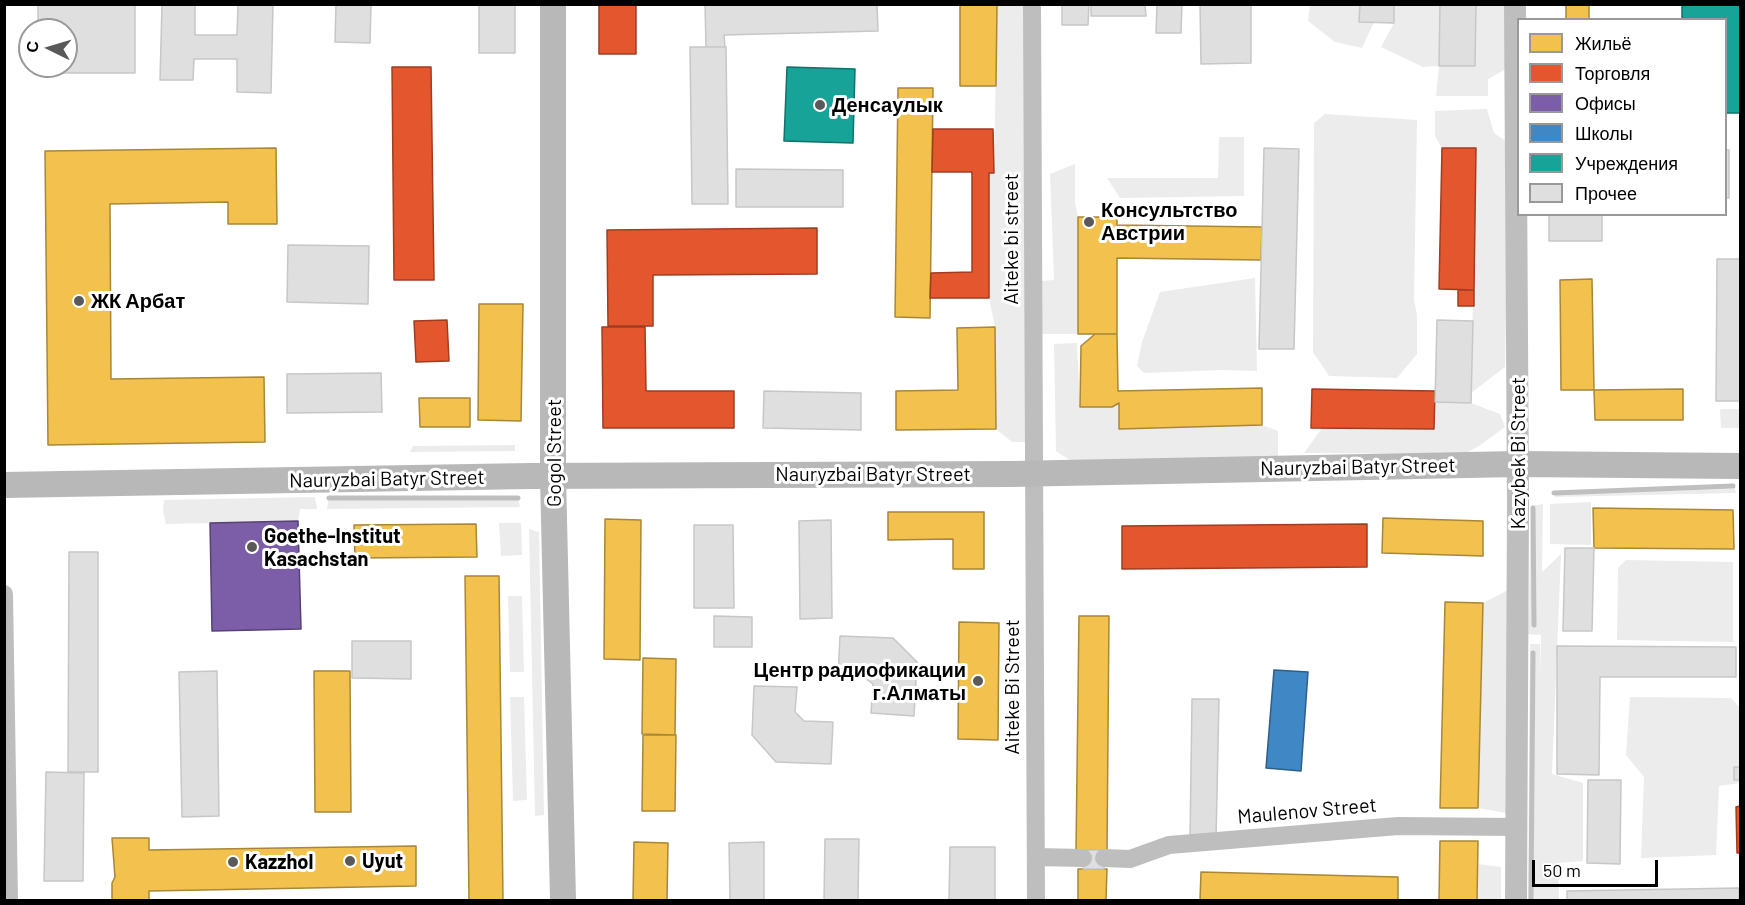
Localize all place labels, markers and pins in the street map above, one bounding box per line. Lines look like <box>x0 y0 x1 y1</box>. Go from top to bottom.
place label: Денсаулык <box>832 93 943 117</box>
marker: Денсаулык <box>813 98 827 112</box>
place label: Консультство Австрии <box>1101 198 1237 245</box>
marker: Консультство Австрии <box>1082 215 1096 229</box>
place label: ЖК Арбат <box>91 289 185 313</box>
marker: ЖК Арбат <box>72 294 86 308</box>
place label: Goethe-Institut Kasachstan <box>264 524 401 571</box>
marker: Goethe-Institut Kasachstan <box>245 540 259 554</box>
place label: Центр радиофикации г.Алматы <box>754 658 966 705</box>
marker: Центр радиофикации г.Алматы <box>971 674 985 688</box>
place label: Uyut <box>362 849 403 873</box>
place label: Kazzhol <box>245 850 313 874</box>
marker: Uyut <box>343 854 357 868</box>
marker: Kazzhol <box>226 855 240 869</box>

